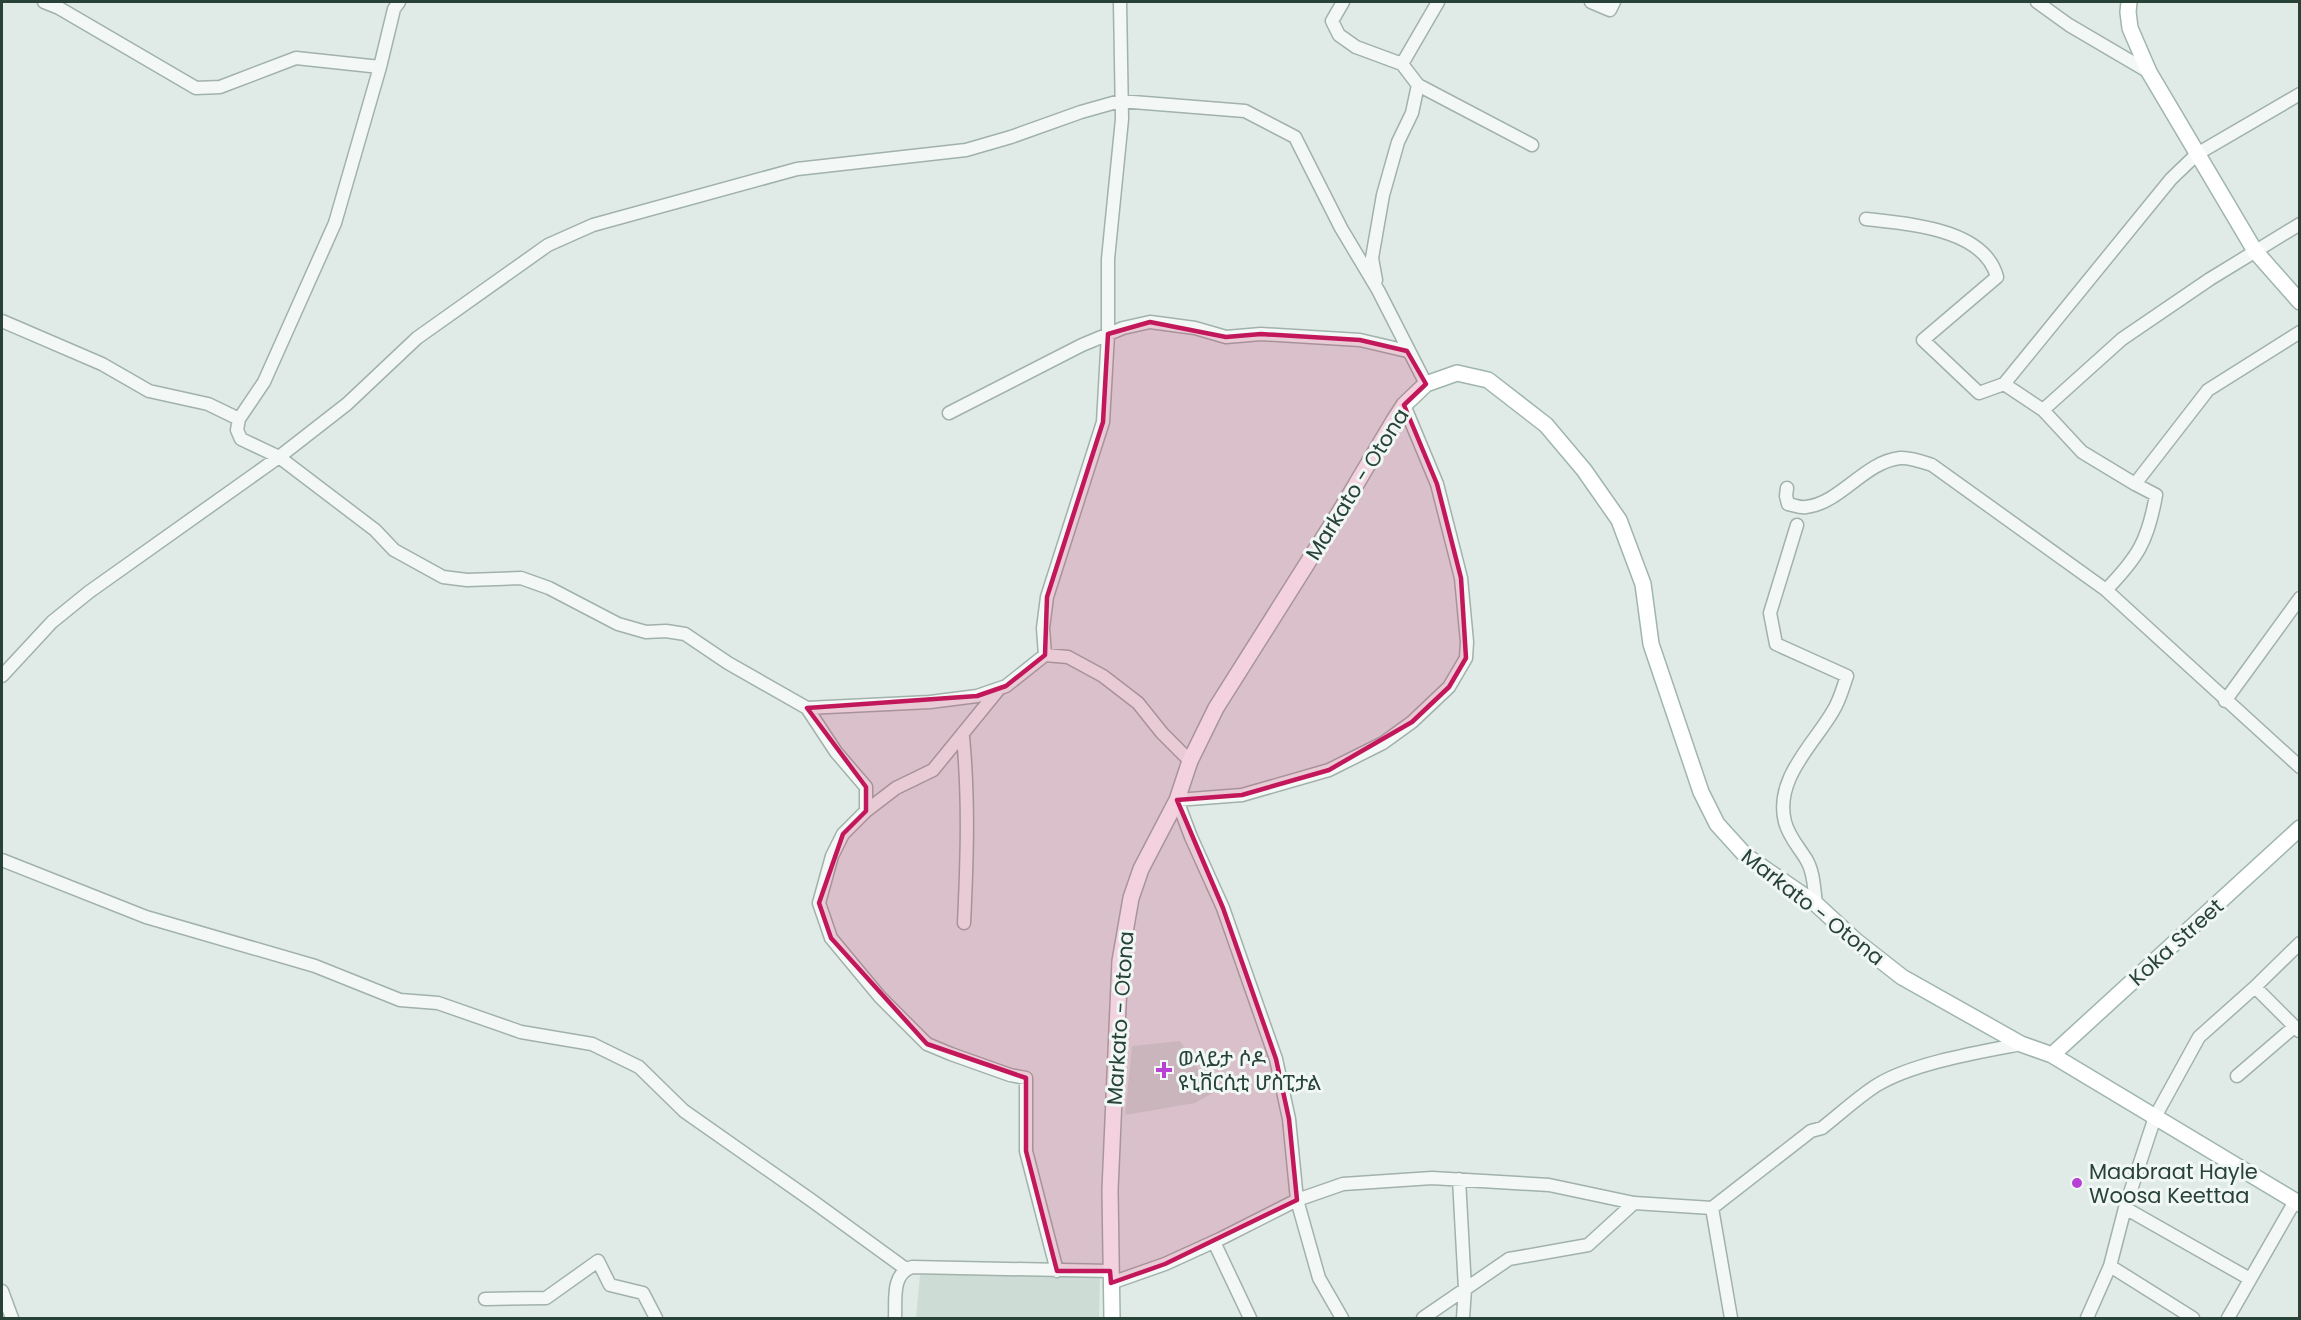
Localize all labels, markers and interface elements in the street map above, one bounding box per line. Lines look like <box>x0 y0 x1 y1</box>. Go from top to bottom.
street label: Markato - Otona <box>1299 402 1415 566</box>
street label: Markato - Otona <box>1735 842 1891 972</box>
street label: Koka Street <box>2122 892 2230 992</box>
street label: Markato - Otona <box>1099 930 1141 1106</box>
place label: ወላይታ ሶዶ ዩኒቨርሲቲ ሆስፒታል <box>1178 1044 1321 1097</box>
marker: ወላይታ ሶዶ ዩኒቨርሲቲ ሆስፒታል <box>1155 1061 1173 1079</box>
place label: Maabraat Hayle Woosa Keettaa <box>2089 1157 2258 1210</box>
marker: Maabraat Hayle Woosa Keettaa <box>2070 1176 2084 1190</box>

